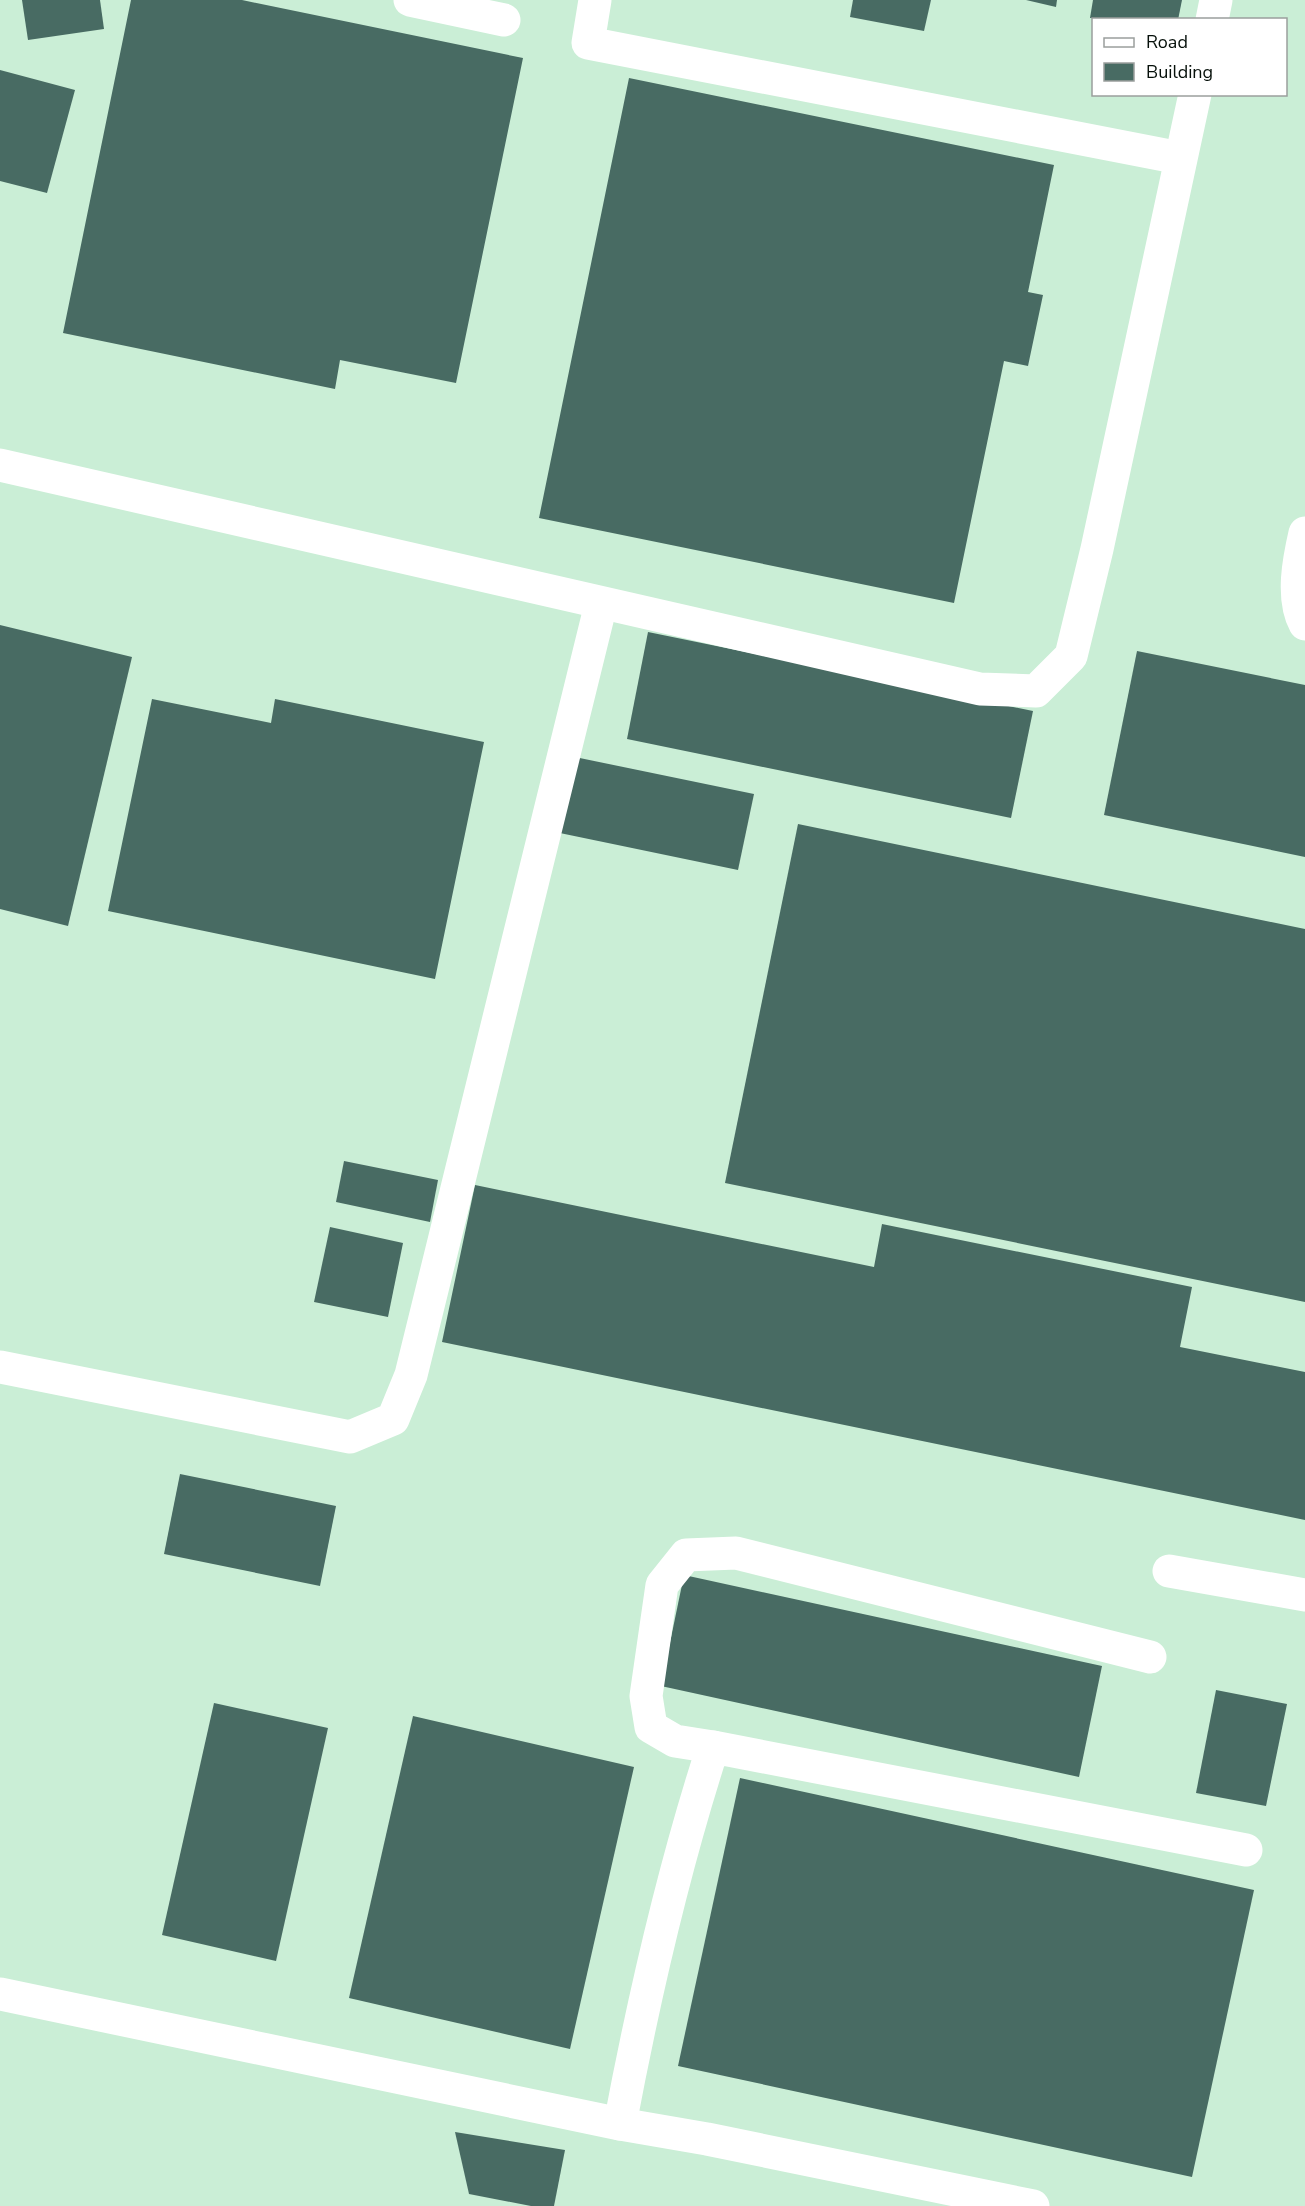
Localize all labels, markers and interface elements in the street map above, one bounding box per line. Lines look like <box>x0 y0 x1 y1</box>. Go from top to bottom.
legend <box>1092 18 1287 96</box>
text: Road <box>1146 30 1188 54</box>
text: Building <box>1146 60 1213 84</box>

